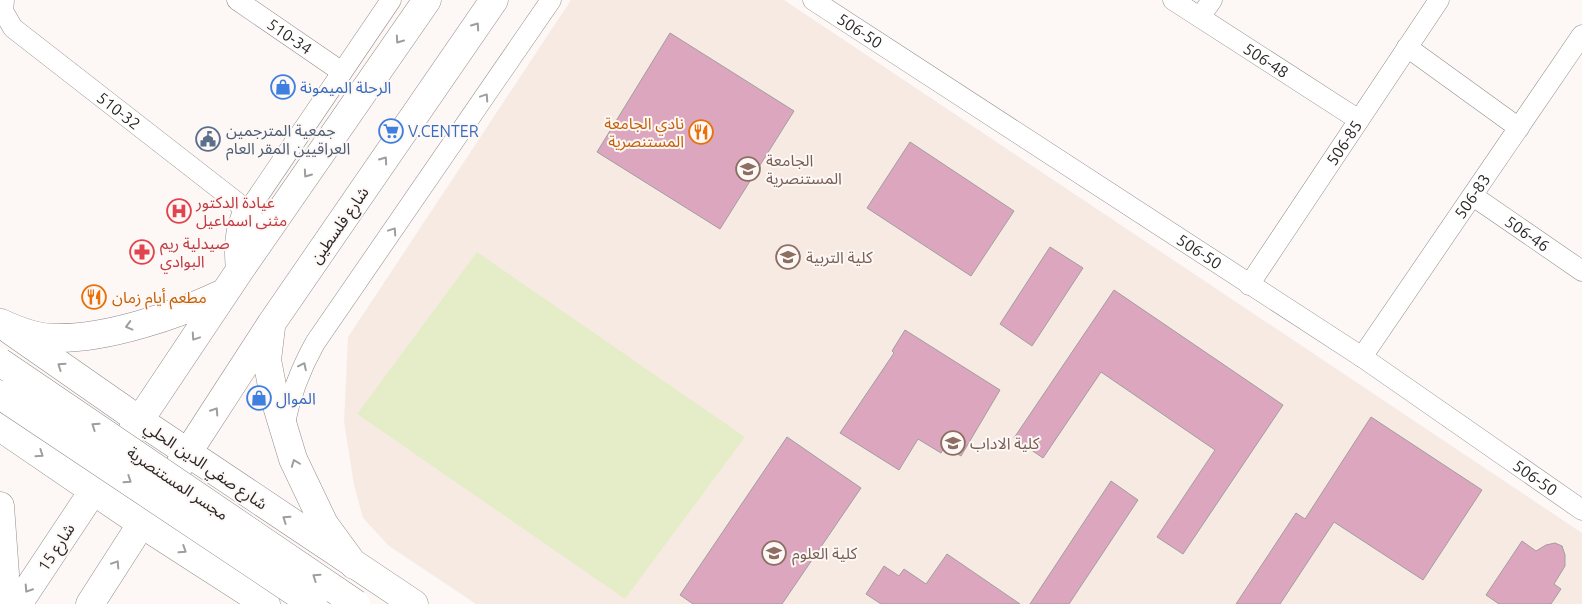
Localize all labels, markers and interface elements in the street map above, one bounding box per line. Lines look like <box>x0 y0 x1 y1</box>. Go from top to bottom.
street label: 506-50 <box>834 9 886 52</box>
street label: 510-34 <box>264 15 315 58</box>
one-way arrow <box>470 22 479 32</box>
one-way arrow <box>396 34 405 44</box>
street label: 506-48 <box>1240 39 1292 81</box>
shop icon: الرحلة الميمونة <box>270 74 296 100</box>
place label: الرحلة الميمونة <box>300 78 391 97</box>
street label: 510-32 <box>94 88 144 133</box>
one-way arrow <box>479 93 488 102</box>
place label: نادي الجامعة المستنصرية <box>604 114 684 151</box>
street label: 506-85 <box>1323 117 1365 168</box>
supermarket icon: V.CENTER <box>378 118 404 144</box>
restaurant icon: نادي الجامعة المستنصرية <box>688 119 714 145</box>
place label: جمعية المترجمين العراقيين المقر العام <box>226 121 350 161</box>
place label: V.CENTER <box>408 122 479 140</box>
public building icon: جمعية المترجمين العراقيين المقر العام <box>195 126 221 152</box>
place label: الجامعة المستنصرية <box>766 151 842 188</box>
one-way arrow <box>378 156 387 166</box>
school or university icon: الجامعة المستنصرية <box>735 156 761 182</box>
one-way arrow <box>304 168 313 177</box>
street label: 506-83 <box>1451 170 1493 222</box>
street label: شارع فلسطين <box>306 183 375 269</box>
place label: عيادة الدكتور مثنى اسماعيل <box>195 193 287 230</box>
hospital icon: عيادة الدكتور مثنى اسماعيل <box>166 198 192 224</box>
street label: 506-46 <box>1502 212 1553 255</box>
one-way arrow <box>387 227 396 237</box>
street label: 506-50 <box>1174 230 1225 272</box>
place label: صيدلية ريم البوادي <box>160 234 230 274</box>
pharmacy icon: صيدلية ريم البوادي <box>129 239 155 265</box>
school or university icon: كلية التربية <box>775 244 801 270</box>
place label: كلية التربية <box>806 248 873 267</box>
restaurant icon: مطعم أيام زمان <box>81 284 107 310</box>
place label: مطعم أيام زمان <box>112 288 207 310</box>
one-way arrow <box>124 320 133 331</box>
one-way arrow <box>192 331 201 340</box>
one-way arrow <box>296 362 307 371</box>
one-way arrow <box>58 363 67 371</box>
shop icon: الموال <box>246 385 272 411</box>
place label: الموال <box>276 389 316 409</box>
one-way arrow <box>209 407 218 416</box>
street label: شارع صفي الدين الحلي <box>139 417 271 516</box>
one-way arrow <box>91 423 100 432</box>
school or university icon: كلية الاداب <box>940 430 966 456</box>
place label: كلية الاداب <box>970 434 1040 452</box>
street label: مجسر المستنصرية <box>123 443 232 524</box>
one-way arrow <box>35 448 44 457</box>
street label: 506-50 <box>1510 456 1561 499</box>
one-way arrow <box>291 459 301 468</box>
one-way arrow <box>123 474 132 484</box>
one-way arrow <box>282 516 292 525</box>
street label: شارع 15 <box>34 520 81 576</box>
school or university icon: كلية العلوم <box>761 540 787 566</box>
one-way arrow <box>177 544 186 553</box>
place label: كلية العلوم <box>792 544 858 566</box>
one-way arrow <box>110 560 119 569</box>
one-way arrow <box>312 574 322 583</box>
one-way arrow <box>25 583 34 592</box>

